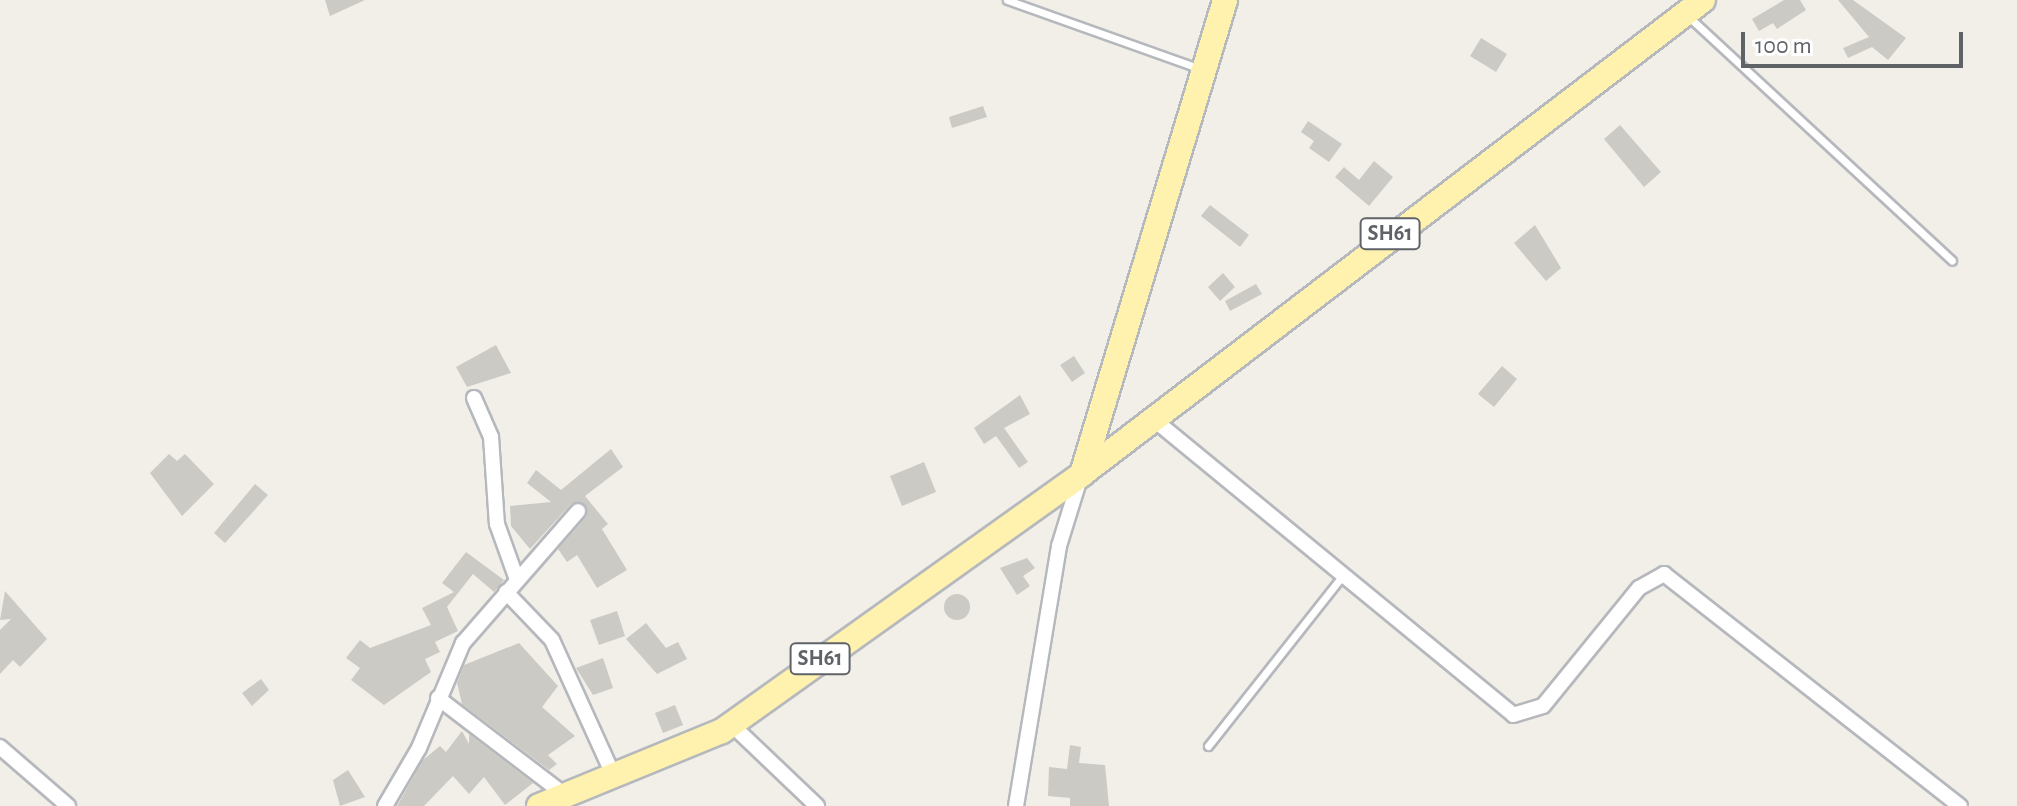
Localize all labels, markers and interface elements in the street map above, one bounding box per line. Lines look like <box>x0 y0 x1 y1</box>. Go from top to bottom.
scale bar <box>1745 16 1967 66</box>
text: 100 m <box>1755 34 1812 58</box>
road number: SH61 <box>1358 216 1422 252</box>
road number: SH61 <box>788 641 852 677</box>

